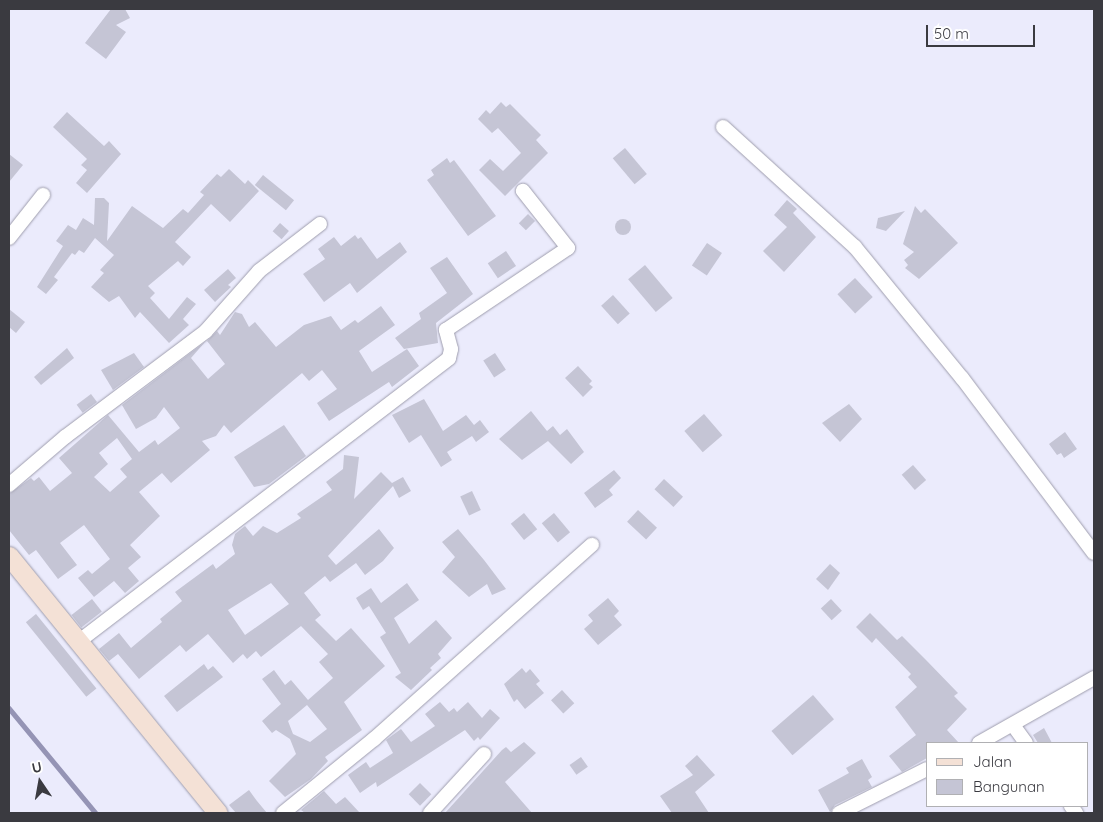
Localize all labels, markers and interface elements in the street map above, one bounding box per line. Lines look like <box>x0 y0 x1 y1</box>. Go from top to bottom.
scale bar <box>928 15 1037 47</box>
text: 50 m <box>934 24 969 43</box>
legend <box>926 742 1088 807</box>
text: Jalan <box>973 752 1012 771</box>
north arrow <box>15 757 65 807</box>
text: U <box>30 757 44 777</box>
text: Bangunan <box>973 777 1045 796</box>

